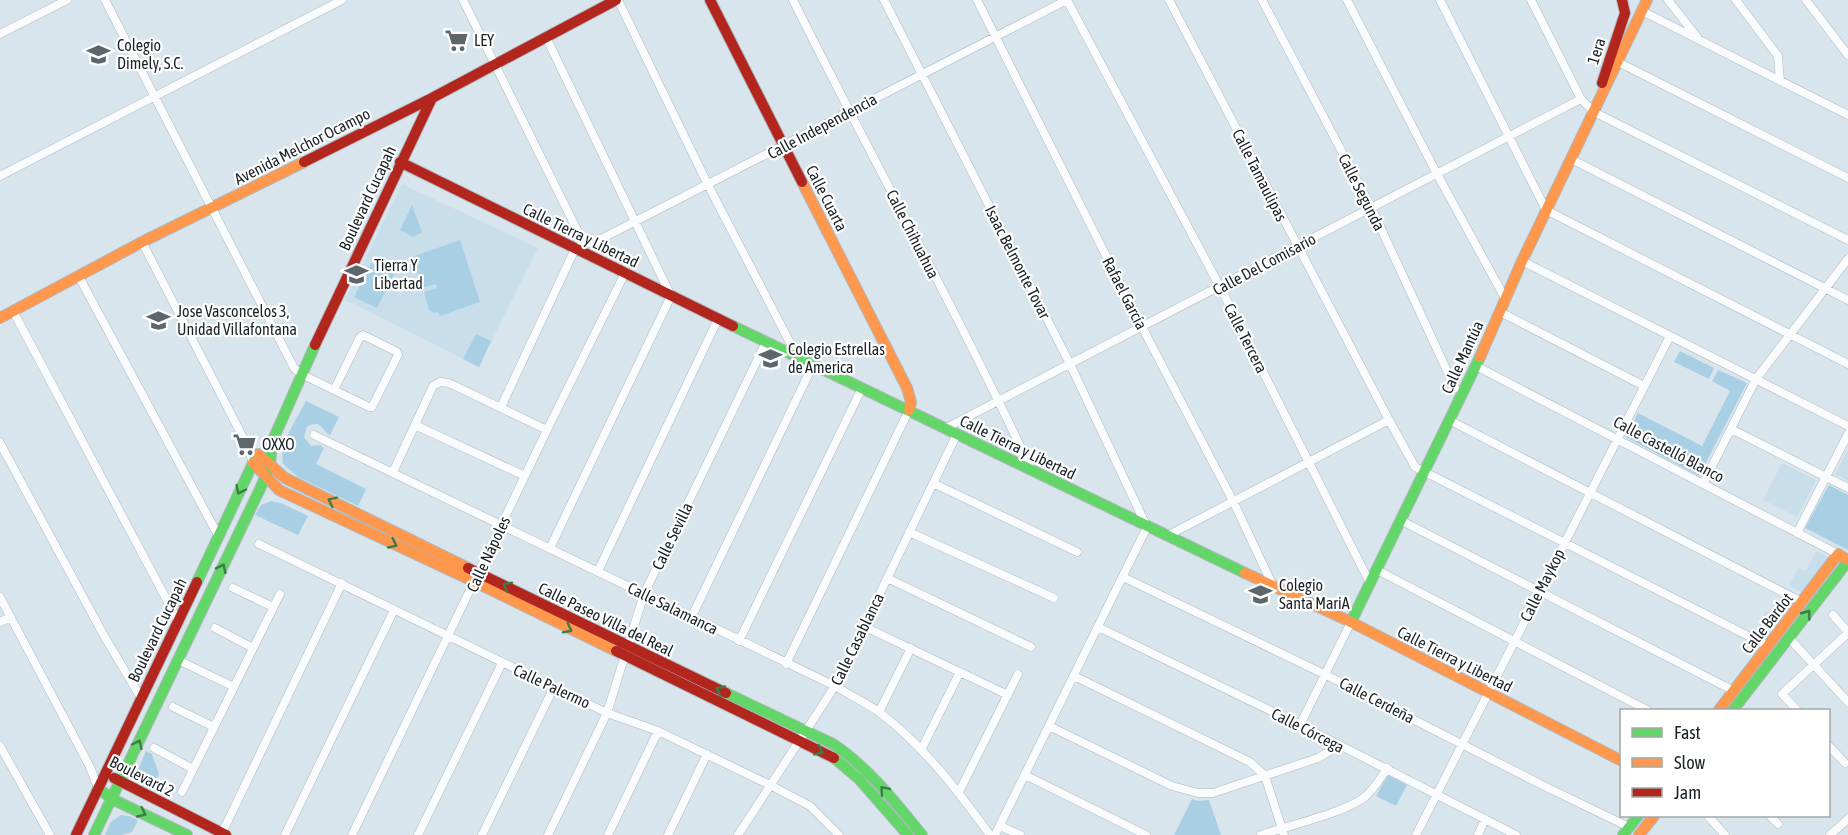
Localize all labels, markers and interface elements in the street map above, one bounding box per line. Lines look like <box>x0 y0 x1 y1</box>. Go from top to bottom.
supermarket icon: LEY <box>443 27 469 53</box>
place label: LEY <box>474 31 495 49</box>
place label: Colegio Dimely, S.C. <box>117 36 183 73</box>
street label: 1era <box>1583 36 1609 66</box>
school or university icon: Colegio Dimely, S.C. <box>86 41 112 67</box>
street label: Calle Independencia <box>764 90 880 163</box>
street label: Avenida Melchor Ocampo <box>231 104 373 189</box>
street label: Calle Tamaulipas <box>1228 126 1291 225</box>
street label: Boulevard Cucapah <box>335 143 400 254</box>
street label: Calle Segunda <box>1334 151 1389 234</box>
street label: Calle Cuarta <box>803 162 851 234</box>
street label: Calle Chihuahua <box>883 187 943 281</box>
street label: Calle Tierra y Libertad <box>520 199 642 272</box>
street label: Isaac Belmonte Tovar <box>982 202 1054 322</box>
street label: Calle Del Comisario <box>1209 229 1319 299</box>
street label: Rafael García <box>1099 254 1151 332</box>
place label: Tierra Y Libertad <box>374 256 423 292</box>
school or university icon: Tierra Y Libertad <box>343 261 369 287</box>
street label: Calle Tercera <box>1221 300 1271 376</box>
place label: Jose Vasconcelos 3, Unidad Villafontana <box>177 302 297 338</box>
school or university icon: Jose Vasconcelos 3, Unidad Villafontana <box>146 307 172 333</box>
street label: Calle Mantúa <box>1437 318 1487 396</box>
place label: Colegio Estrellas de America <box>788 340 885 376</box>
school or university icon: Colegio Estrellas de America <box>757 345 783 371</box>
street label: Calle Tierra y Libertad <box>957 411 1079 484</box>
street label: Calle Castelló Blanco <box>1611 412 1727 486</box>
supermarket icon: OXXO <box>231 431 257 457</box>
place label: OXXO <box>262 435 295 453</box>
one-way arrow <box>236 484 248 495</box>
one-way arrow <box>327 496 338 508</box>
street label: Calle Sevilla <box>648 500 696 572</box>
street label: Calle Nápoles <box>463 513 514 595</box>
one-way arrow <box>387 536 398 548</box>
street label: Calle Maykop <box>1516 546 1569 625</box>
one-way arrow <box>214 564 226 575</box>
street label: Boulevard Cucapah <box>124 575 191 685</box>
place label: Colegio Santa MariA <box>1279 576 1350 612</box>
street label: Calle Salamanca <box>625 578 721 638</box>
street label: Calle Paseo Villa del Real <box>536 579 677 660</box>
school or university icon: Colegio Santa MariA <box>1248 581 1274 607</box>
one-way arrow <box>502 582 513 594</box>
street label: Calle Bardot <box>1738 589 1796 657</box>
street label: Calle Casablanca <box>827 590 887 688</box>
one-way arrow <box>1800 610 1811 621</box>
one-way arrow <box>562 622 573 633</box>
street label: Calle Tierra y Libertad <box>1394 622 1515 697</box>
street label: Calle Palermo <box>511 660 593 712</box>
street label: Calle Cerdeña <box>1337 673 1417 727</box>
one-way arrow <box>715 686 726 698</box>
street label: Calle Córcega <box>1268 704 1347 757</box>
legend <box>1620 709 1830 817</box>
text: Fast <box>1674 722 1701 743</box>
one-way arrow <box>130 740 142 751</box>
one-way arrow <box>813 744 824 755</box>
street label: Boulevard 2 <box>107 752 177 800</box>
text: Slow <box>1674 752 1705 773</box>
text: Jam <box>1674 782 1701 803</box>
one-way arrow <box>881 786 892 797</box>
one-way arrow <box>135 805 146 817</box>

